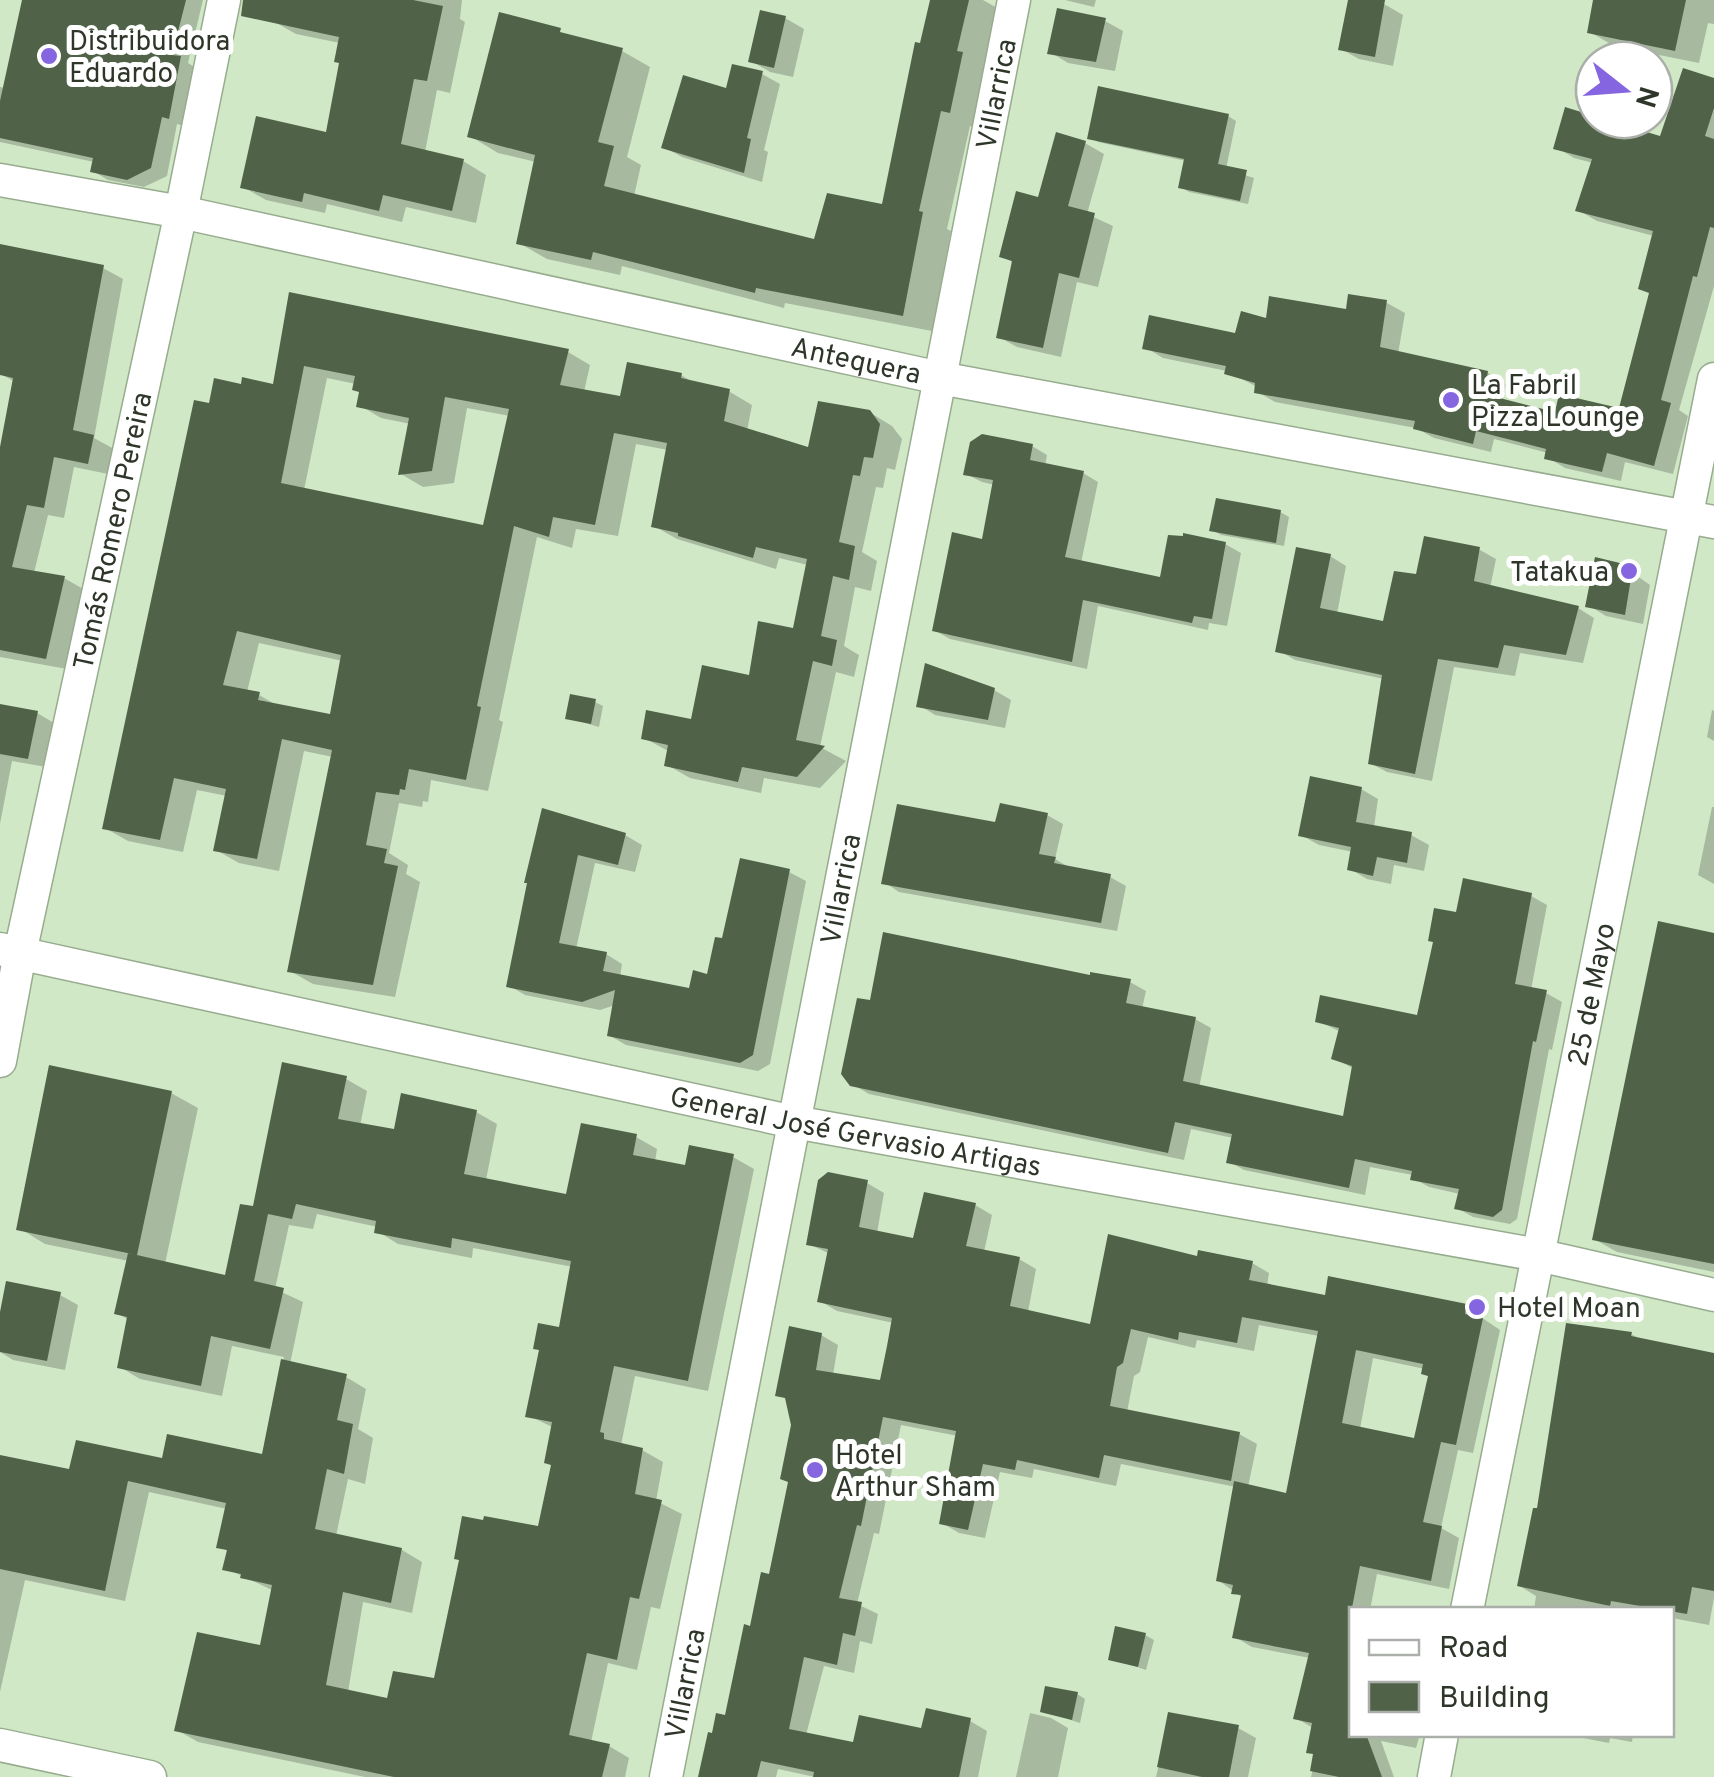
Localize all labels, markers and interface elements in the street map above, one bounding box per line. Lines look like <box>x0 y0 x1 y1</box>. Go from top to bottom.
place label: Distribuidora Eduardo <box>69 25 230 93</box>
street label: Villarrica <box>970 36 1027 153</box>
north arrow <box>1574 40 1674 140</box>
marker: Distribuidora Eduardo <box>38 45 60 67</box>
text: N <box>1625 82 1665 111</box>
street label: Antequera <box>787 331 924 394</box>
place label: La Fabril Pizza Lounge <box>1471 369 1639 437</box>
street label: Tomás Romero Pereira <box>67 389 162 674</box>
marker: La Fabril Pizza Lounge <box>1440 389 1462 411</box>
place label: Tatakua <box>1510 556 1609 592</box>
marker: Tatakua <box>1618 560 1640 582</box>
street label: Villarrica <box>814 831 871 948</box>
street label: 25 de Mayo <box>1562 920 1625 1070</box>
street label: General José Gervasio Artigas <box>666 1080 1044 1187</box>
place label: Hotel Moan <box>1497 1292 1641 1328</box>
marker: Hotel Moan <box>1466 1296 1488 1318</box>
place label: Hotel Arthur Sham <box>835 1439 996 1507</box>
marker: Hotel Arthur Sham <box>804 1459 826 1481</box>
legend <box>1349 1607 1674 1737</box>
street label: Villarrica <box>659 1626 716 1743</box>
text: Road <box>1439 1631 1508 1668</box>
text: Building <box>1439 1681 1550 1718</box>

